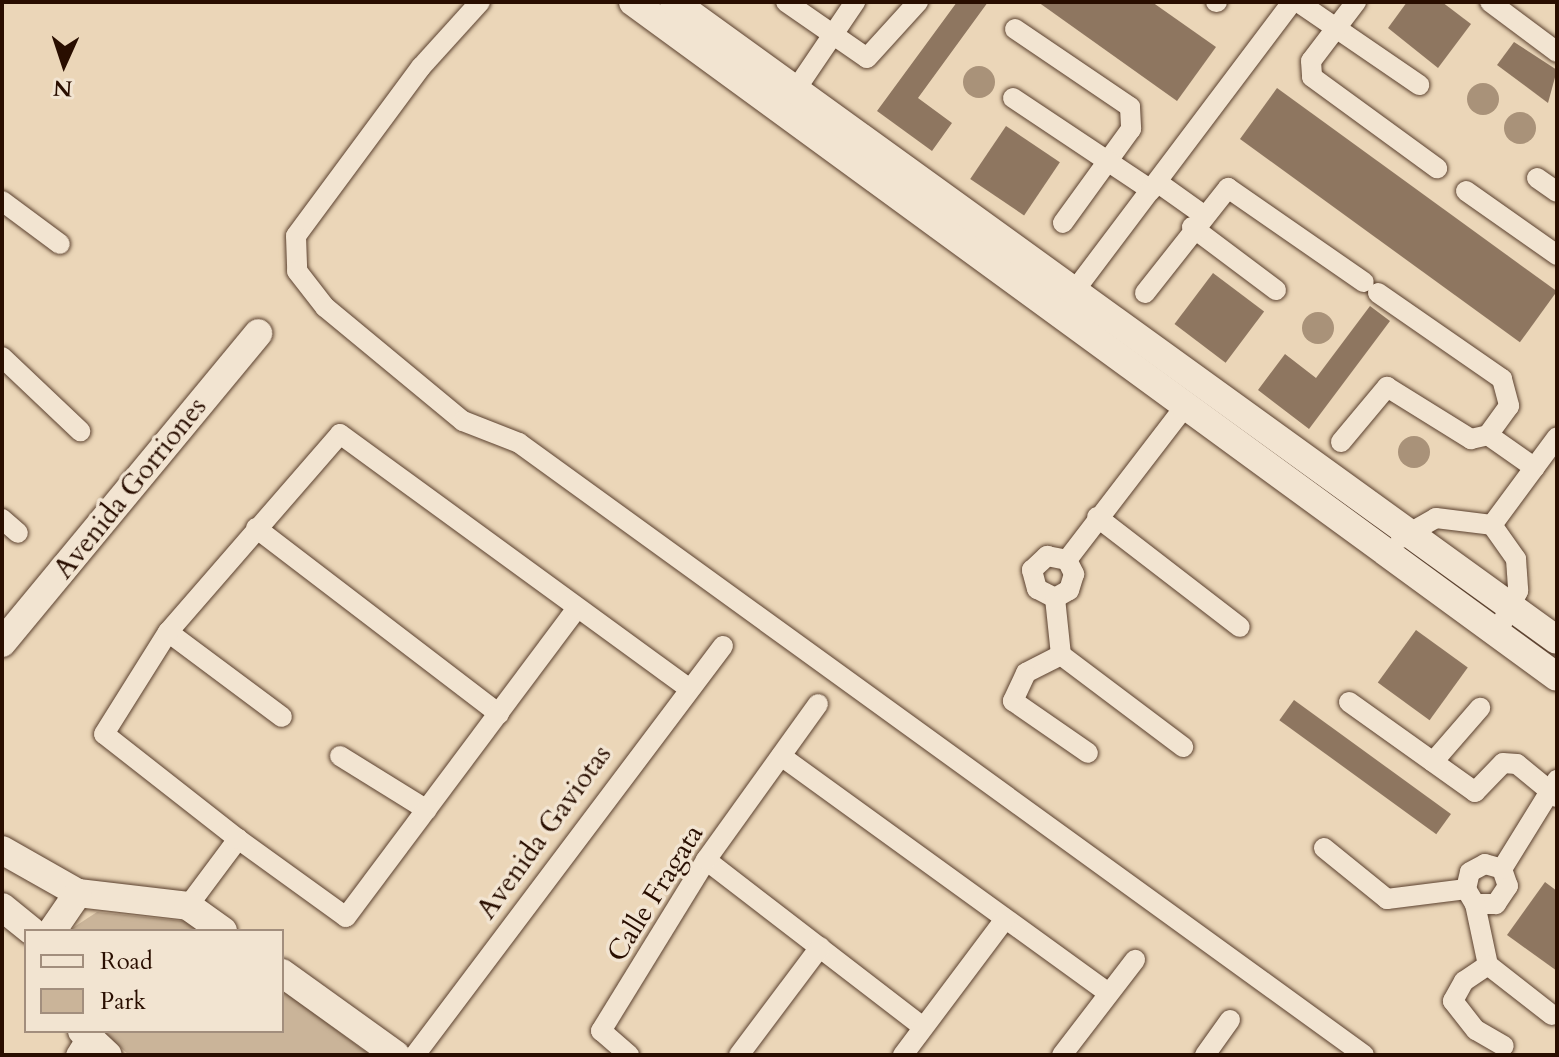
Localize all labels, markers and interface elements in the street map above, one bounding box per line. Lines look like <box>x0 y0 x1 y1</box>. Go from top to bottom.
north arrow <box>24 24 104 104</box>
text: N <box>52 72 73 103</box>
street label: Avenida Gorriones <box>47 390 213 586</box>
street label: Avenida Gaviotas <box>470 738 618 926</box>
street label: Calle Fragata <box>600 818 710 968</box>
legend <box>24 929 284 1033</box>
text: Road <box>100 945 153 978</box>
text: Park <box>100 985 146 1018</box>

